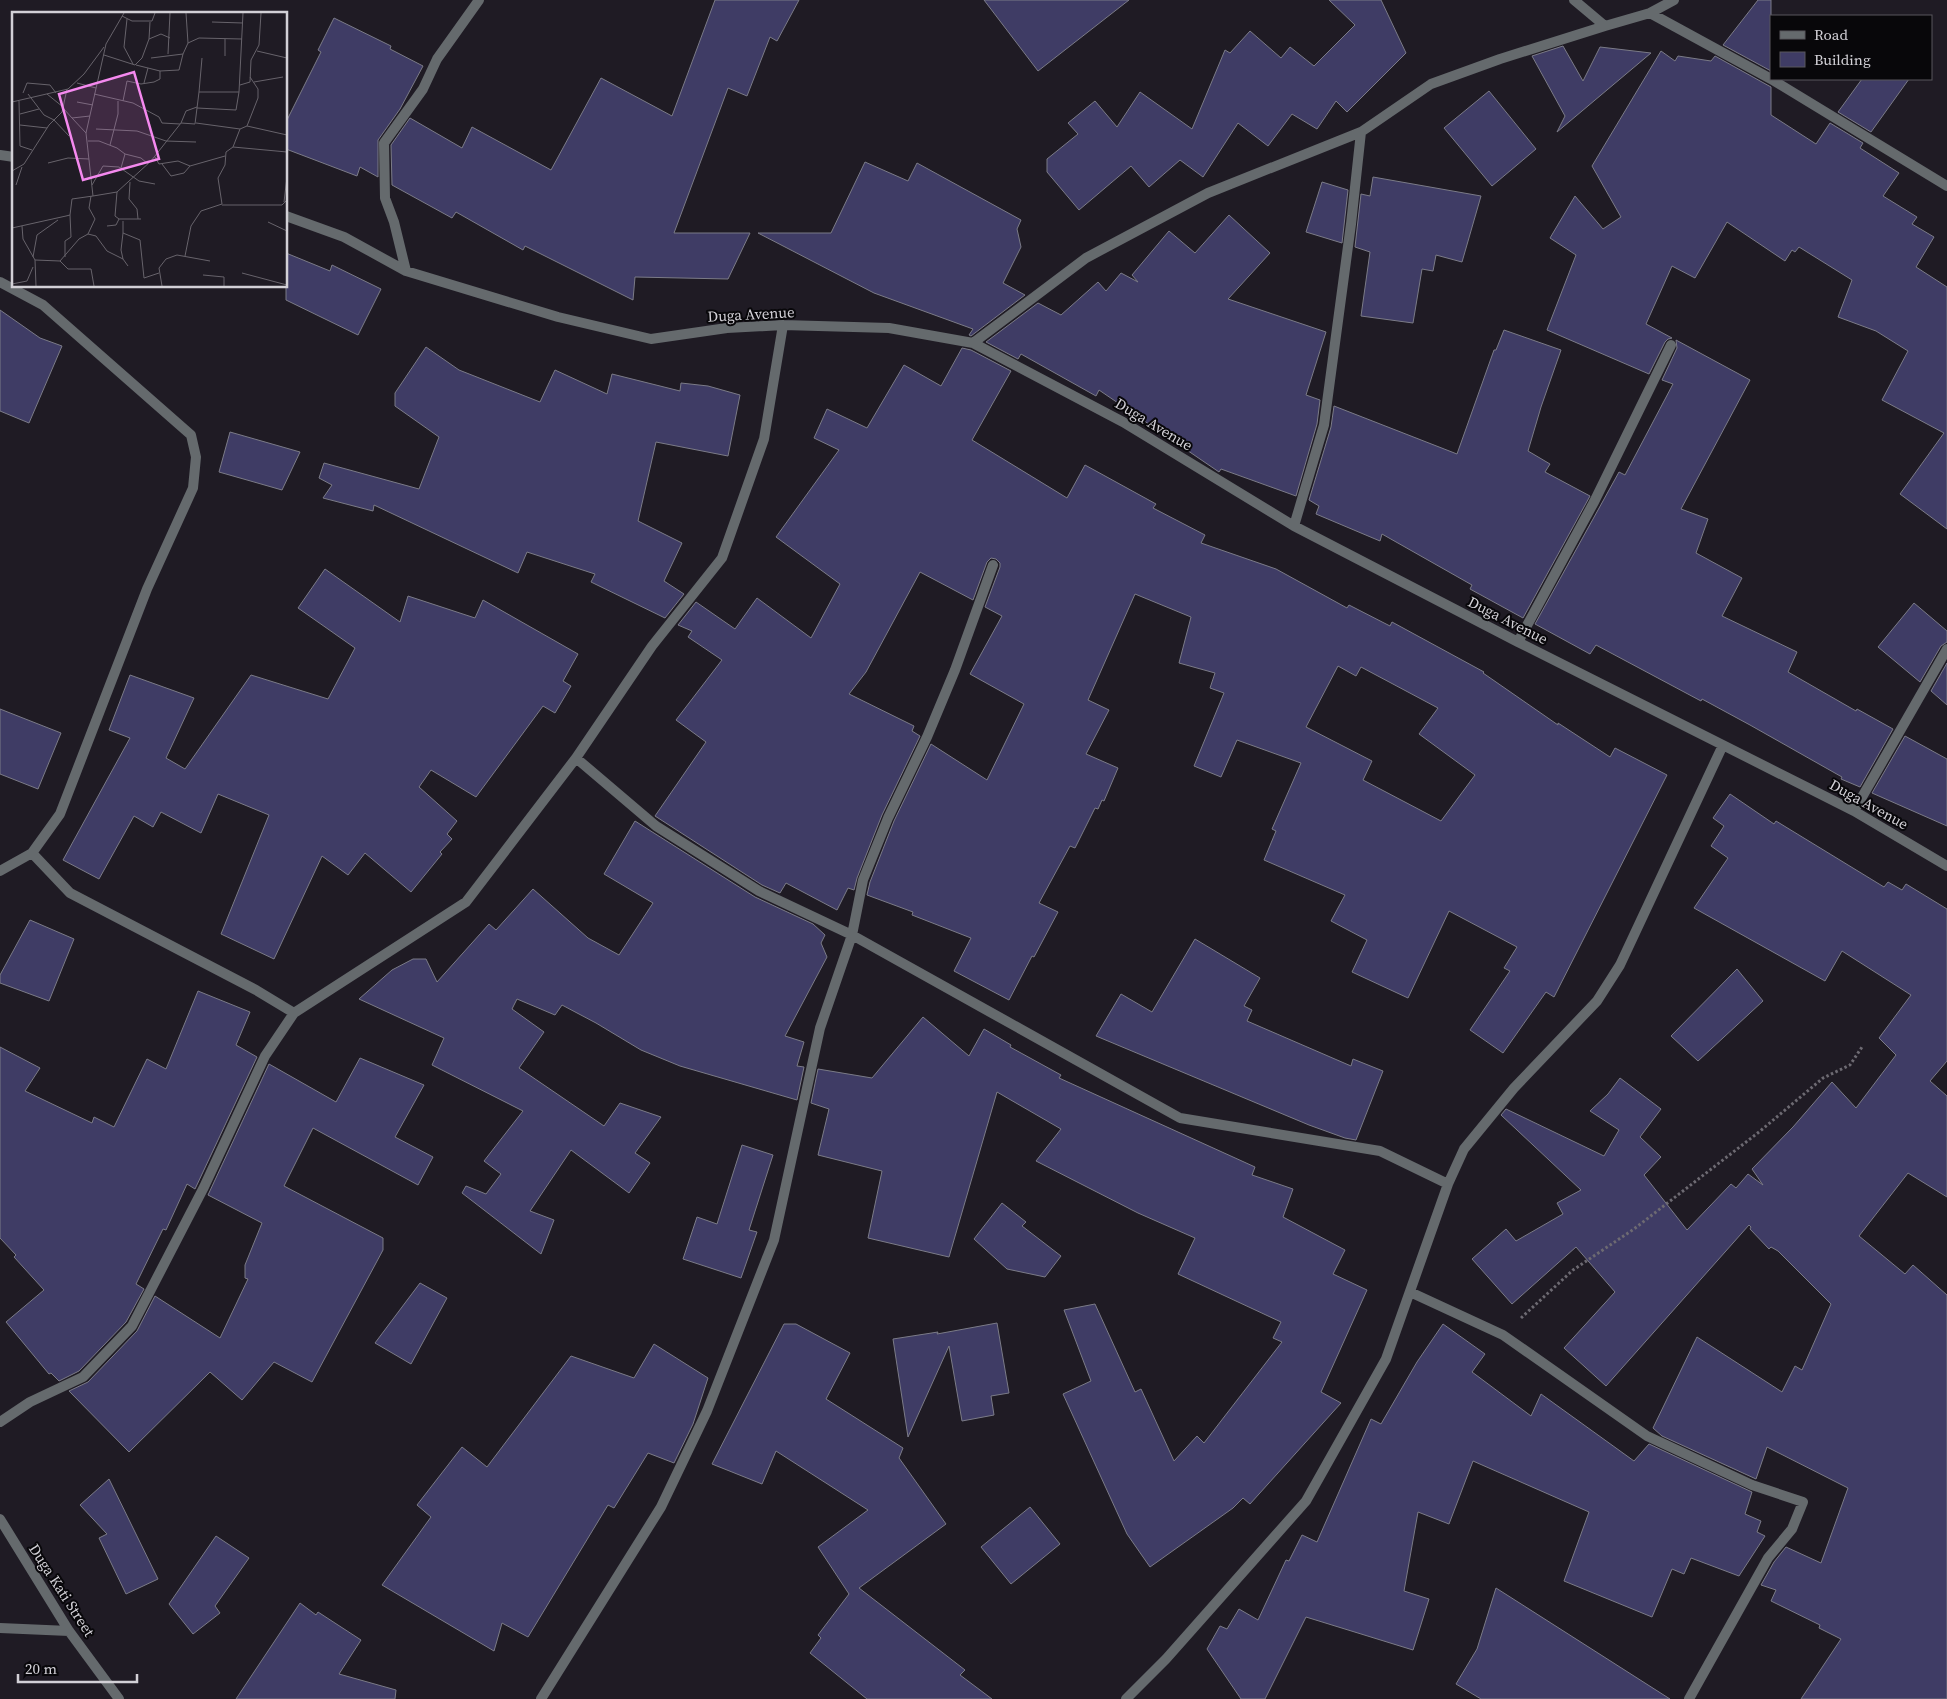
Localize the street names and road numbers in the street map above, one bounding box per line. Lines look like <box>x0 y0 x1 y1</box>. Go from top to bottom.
street label: Duga Avenue <box>707 301 795 327</box>
street label: Duga Avenue <box>1111 393 1197 456</box>
street label: Duga Avenue <box>1464 591 1552 649</box>
street label: Duga Avenue <box>1826 774 1912 834</box>
street label: Duga Kati Street <box>24 1539 100 1641</box>

